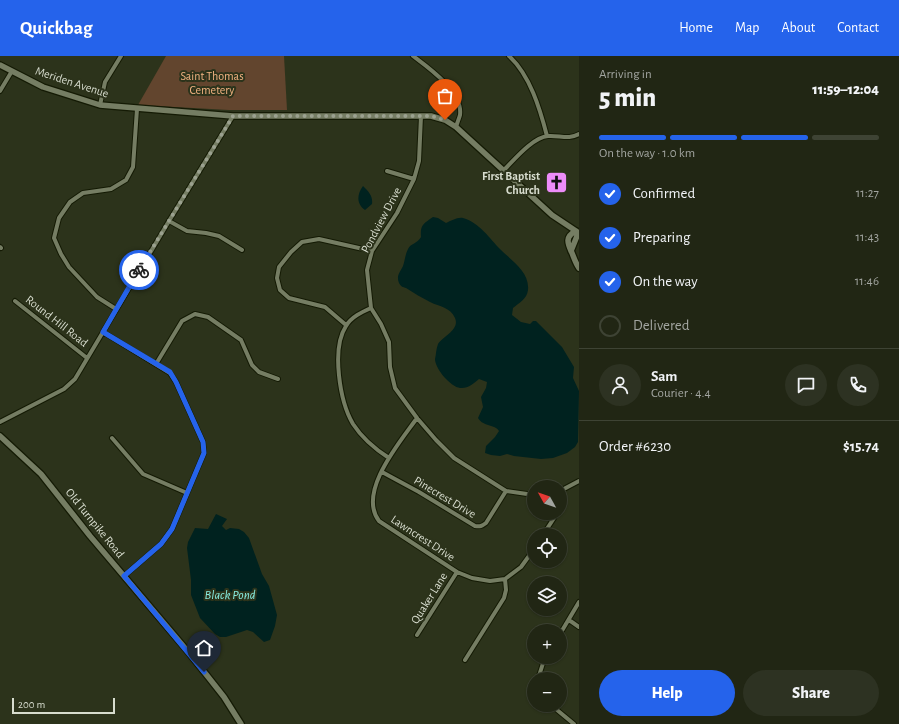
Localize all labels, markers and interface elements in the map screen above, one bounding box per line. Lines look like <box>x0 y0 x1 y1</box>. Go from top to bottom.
text: Quickbag <box>20 19 92 38</box>
text: Home <box>679 21 713 35</box>
text: Map <box>735 21 759 35</box>
text: About <box>781 21 815 35</box>
text: Contact <box>837 21 879 35</box>
street label: Meriden Avenue <box>34 64 110 100</box>
text: Arriving in <box>599 68 652 81</box>
park label: Saint Thomas Cemetery <box>180 70 244 97</box>
pin <box>428 79 462 120</box>
text: 11:59–12:04 <box>812 82 879 97</box>
icon: bag <box>434 85 456 107</box>
text: 5 min <box>599 85 656 111</box>
text: On the way · 1.0 km <box>599 147 695 160</box>
place label: First Baptist Church <box>482 170 540 196</box>
church icon: First Baptist Church <box>543 170 569 196</box>
icon: check <box>599 183 621 205</box>
street label: Pondview Drive <box>359 185 403 255</box>
text: Confirmed <box>633 186 695 201</box>
text: 11:27 <box>856 187 879 200</box>
icon: check <box>599 227 621 249</box>
text: Preparing <box>633 230 690 245</box>
text: 11:43 <box>855 231 879 244</box>
courier <box>119 250 159 290</box>
icon: bike <box>128 259 150 281</box>
icon: check <box>599 271 621 293</box>
text: On the way <box>633 274 698 289</box>
text: 11:46 <box>855 275 879 288</box>
street label: Round Hill Road <box>24 293 90 349</box>
text: Delivered <box>633 318 690 333</box>
button: person <box>599 364 641 406</box>
button: chat <box>785 364 827 406</box>
button: phone <box>837 364 879 406</box>
text: Sam <box>651 369 677 384</box>
text: Courier · 4.4 <box>651 387 711 400</box>
text: Order #6230 <box>599 439 671 454</box>
text: $15.74 <box>843 439 879 454</box>
street label: Pinecrest Drive <box>412 474 478 520</box>
north arrow <box>527 480 567 520</box>
map controls <box>527 480 567 712</box>
street label: Old Turnpike Road <box>63 486 127 560</box>
street label: Lawncrest Drive <box>389 513 457 563</box>
button: locate <box>527 528 567 568</box>
street label: Quaker Lane <box>409 570 450 626</box>
button: layers <box>527 576 567 616</box>
water label: Black Pond <box>205 589 256 602</box>
button: + <box>527 624 567 664</box>
pin <box>187 631 221 672</box>
icon: home <box>193 637 215 659</box>
button: Help <box>599 670 735 716</box>
button: Share <box>743 670 879 716</box>
button: − <box>527 672 567 712</box>
scale bar <box>12 696 115 715</box>
text: 200 m <box>18 699 45 710</box>

